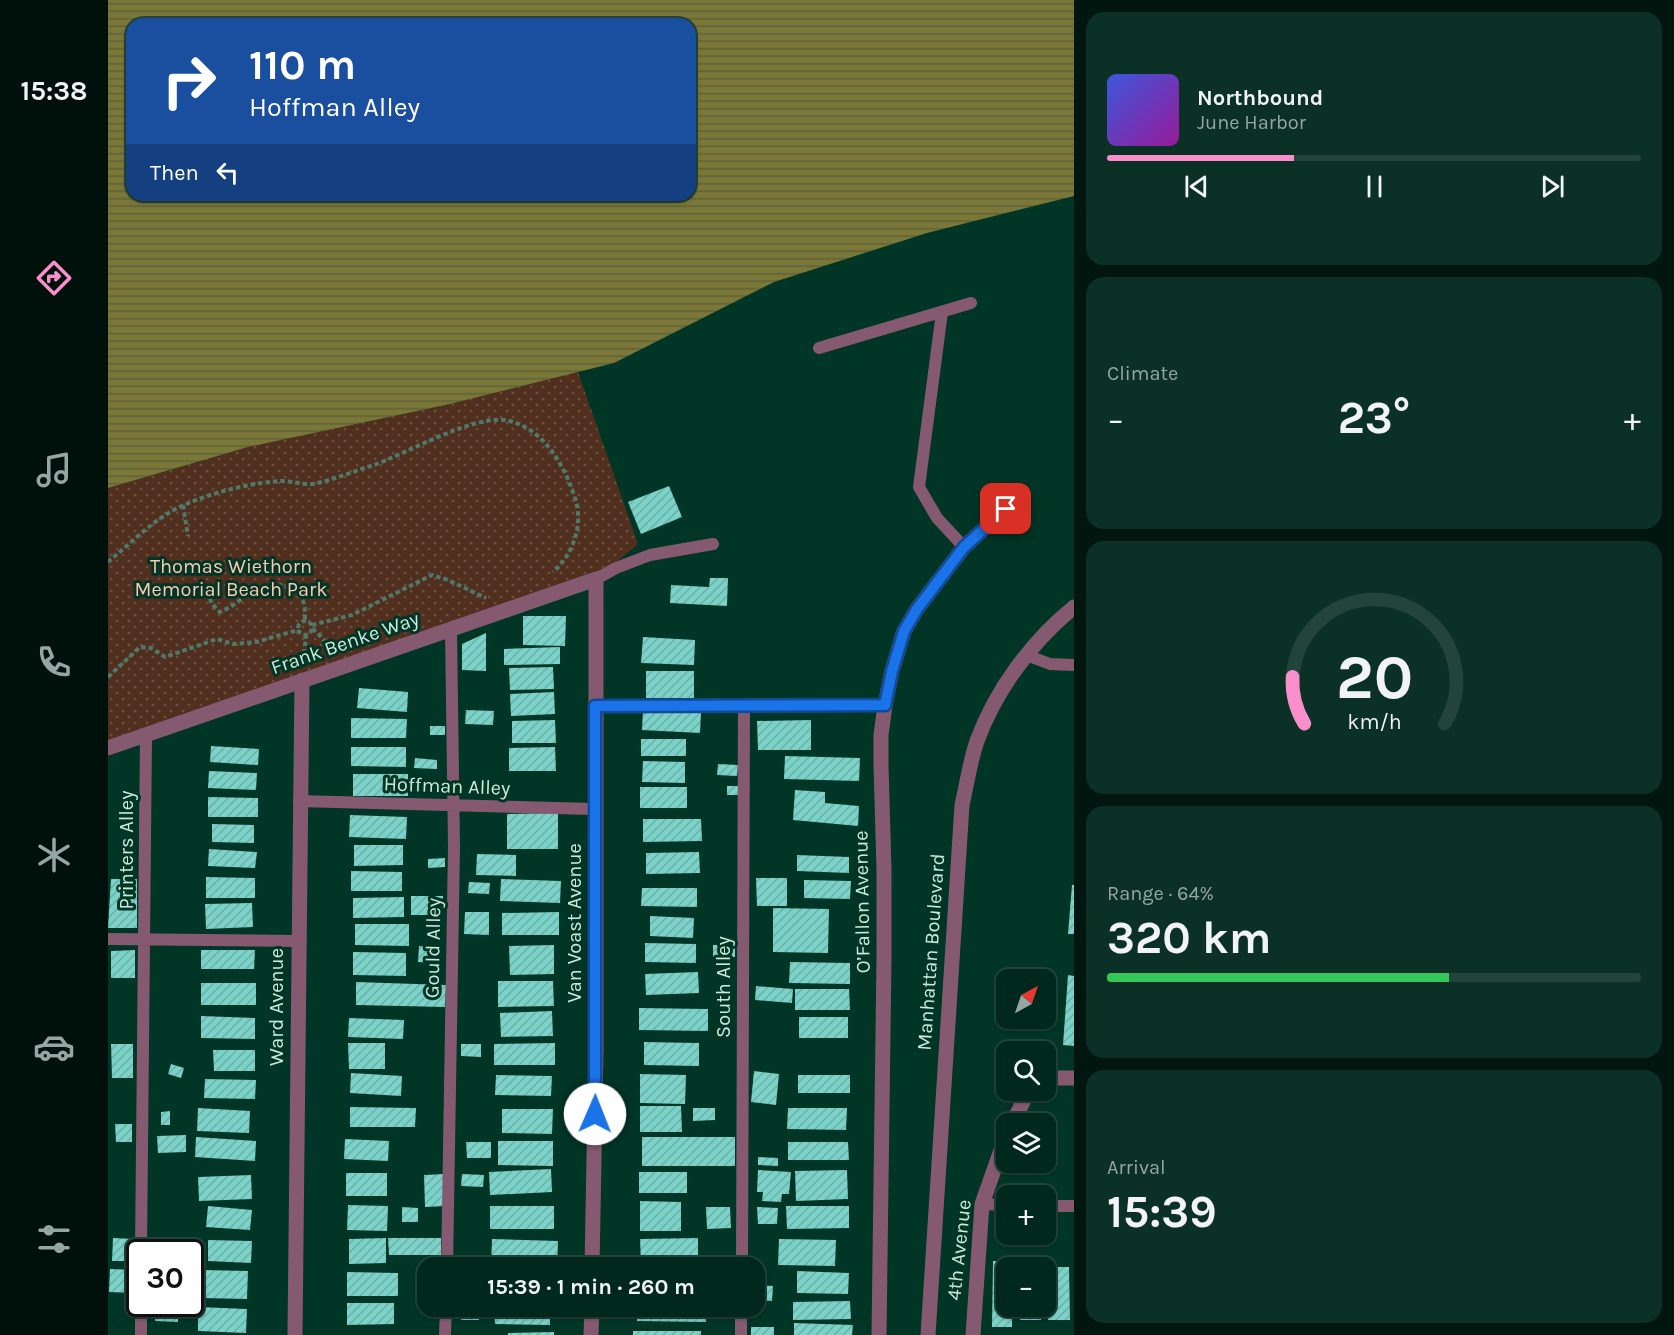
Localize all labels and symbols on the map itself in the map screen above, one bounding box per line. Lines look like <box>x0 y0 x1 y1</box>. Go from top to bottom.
pin <box>980 483 1031 534</box>
park label: Thomas Wiethorn Memorial Beach Park <box>135 555 327 601</box>
street label: Frank Benke Way <box>268 607 422 679</box>
street label: Hoffman Alley <box>383 772 511 800</box>
street label: Printers Alley <box>115 791 138 909</box>
street label: O’Fallon Avenue <box>849 830 875 974</box>
street label: Van Voast Avenue <box>563 843 586 1003</box>
street label: Manhattan Boulevard <box>913 853 949 1051</box>
street label: Gould Alley <box>421 898 445 998</box>
street label: South Alley <box>712 936 735 1038</box>
street label: Ward Avenue <box>265 948 288 1066</box>
north arrow <box>996 969 1056 1029</box>
position arrow <box>563 1082 627 1146</box>
street label: 4th Avenue <box>942 1198 976 1302</box>
speed limit sign: 30 <box>126 1239 204 1317</box>

